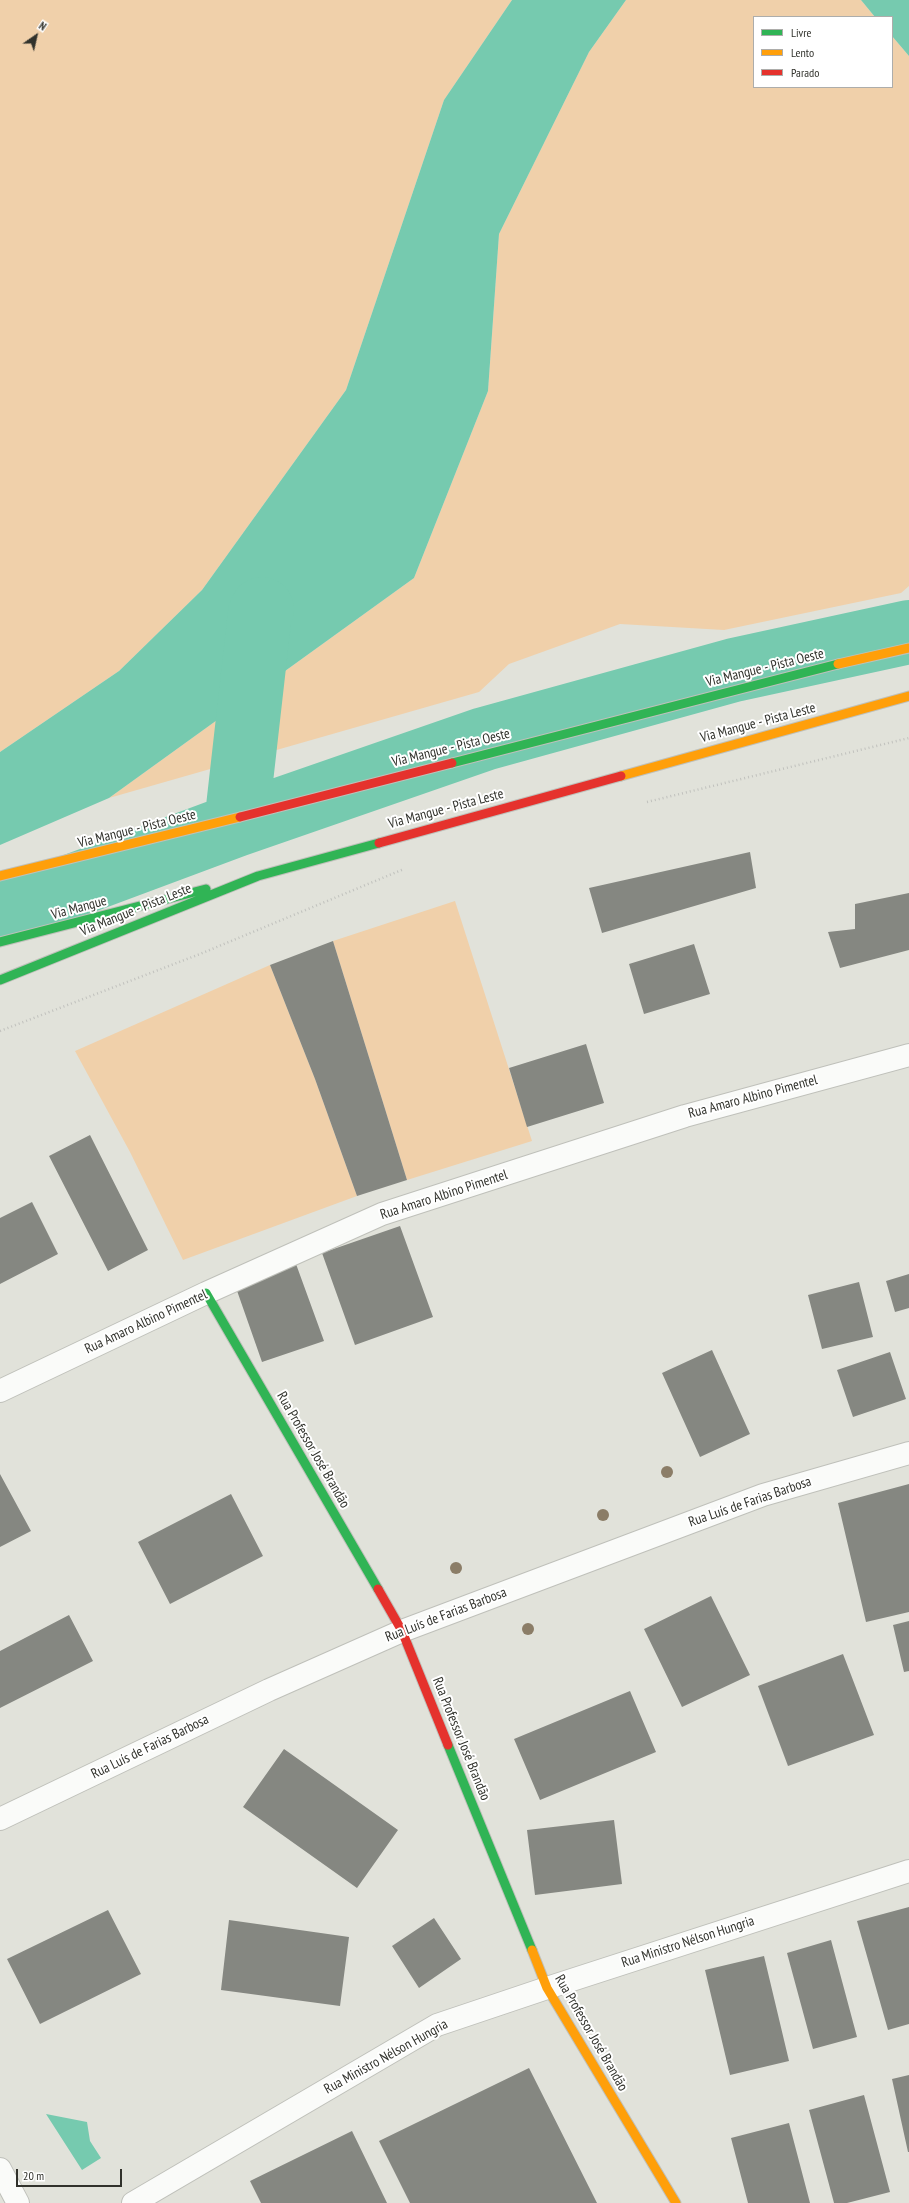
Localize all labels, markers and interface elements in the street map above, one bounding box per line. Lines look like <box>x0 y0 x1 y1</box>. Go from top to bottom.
north arrow <box>16 16 56 56</box>
legend <box>753 16 893 88</box>
text: N <box>36 19 49 34</box>
text: Livre <box>791 25 811 40</box>
text: Lento <box>791 45 814 60</box>
text: Parado <box>791 65 819 80</box>
street label: Via Mangue - Pista Oeste <box>704 645 826 691</box>
street label: Via Mangue - Pista Leste <box>699 700 817 746</box>
street label: Via Mangue - Pista Oeste <box>390 725 512 771</box>
street label: Via Mangue - Pista Leste <box>387 786 505 832</box>
street label: Via Mangue - Pista Oeste <box>76 806 198 852</box>
street label: Via Mangue - Pista Leste <box>78 880 194 940</box>
street label: Via Mangue <box>49 893 109 923</box>
street label: Rua Amaro Albino Pimentel <box>687 1072 819 1122</box>
street label: Rua Amaro Albino Pimentel <box>378 1166 510 1224</box>
street label: Rua Amaro Albino Pimentel <box>82 1286 210 1358</box>
street label: Rua Professor José Brandão <box>273 1389 353 1511</box>
street label: Rua Luís de Farias Barbosa <box>686 1473 814 1531</box>
street label: Rua Luís de Farias Barbosa <box>383 1584 509 1646</box>
street label: Rua Professor José Brandão <box>429 1675 493 1803</box>
street label: Rua Luís de Farias Barbosa <box>89 1711 211 1783</box>
street label: Rua Ministro Nélson Hungria <box>619 1913 757 1971</box>
street label: Rua Professor José Brandão <box>551 1972 631 2094</box>
street label: Rua Ministro Nélson Hungria <box>321 2016 451 2098</box>
scale bar <box>18 2161 124 2187</box>
text: 20 m <box>23 2168 44 2183</box>

